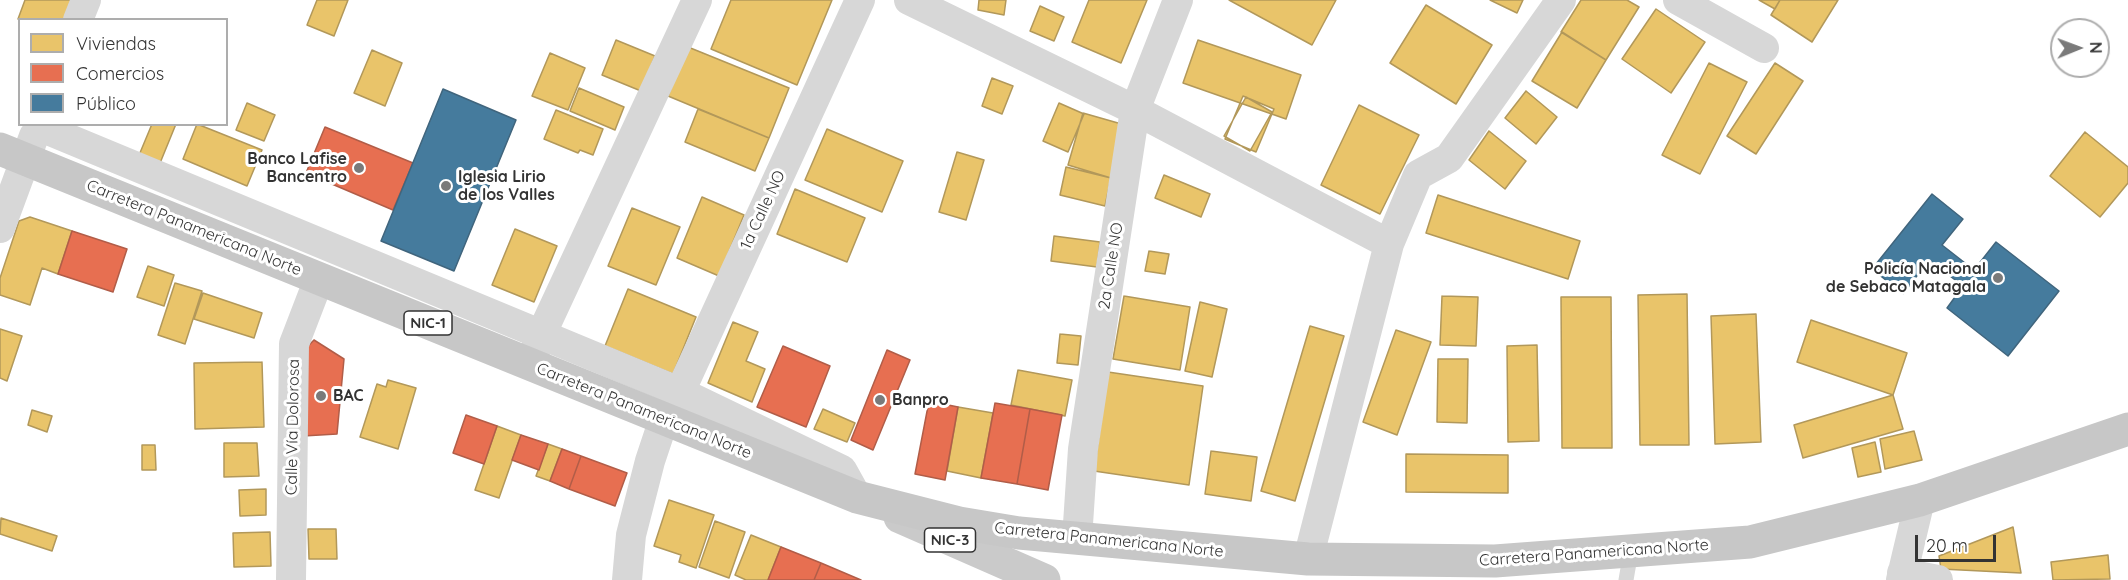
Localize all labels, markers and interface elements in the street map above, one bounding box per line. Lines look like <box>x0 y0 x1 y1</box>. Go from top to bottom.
legend <box>18 18 228 126</box>
north arrow <box>2050 18 2110 78</box>
text: Viviendas <box>76 32 156 55</box>
text: N <box>2086 42 2106 54</box>
text: Comercios <box>76 62 164 85</box>
text: Público <box>76 92 136 115</box>
place label: Banco Lafise Bancentro <box>247 149 347 187</box>
marker: Banco Lafise Bancentro <box>352 161 366 175</box>
place label: Iglesia Lirio de los Valles <box>458 167 555 205</box>
street label: 1a Calle NO <box>736 168 790 252</box>
street label: Carretera Panamericana Norte <box>84 176 304 280</box>
marker: Iglesia Lirio de los Valles <box>439 179 453 193</box>
street label: 2a Calle NO <box>1095 221 1127 311</box>
place label: Policía Nacional de Sebaco Matagala <box>1826 259 1986 297</box>
marker: Policía Nacional de Sebaco Matagala <box>1991 271 2005 285</box>
road number: NIC-1 <box>404 311 452 335</box>
street label: Calle Vía Dolorosa <box>282 359 304 495</box>
street label: Carretera Panamericana Norte <box>534 359 754 463</box>
place label: BAC <box>333 386 364 406</box>
marker: BAC <box>314 389 328 403</box>
place label: Banpro <box>892 390 949 410</box>
marker: Banpro <box>873 393 887 407</box>
street label: Carretera Panamericana Norte <box>994 518 1224 562</box>
scale bar <box>1918 523 1999 561</box>
road number: NIC-3 <box>924 528 976 552</box>
text: 20 m <box>1926 534 1968 557</box>
street label: Carretera Panamericana Norte <box>1479 535 1709 571</box>

